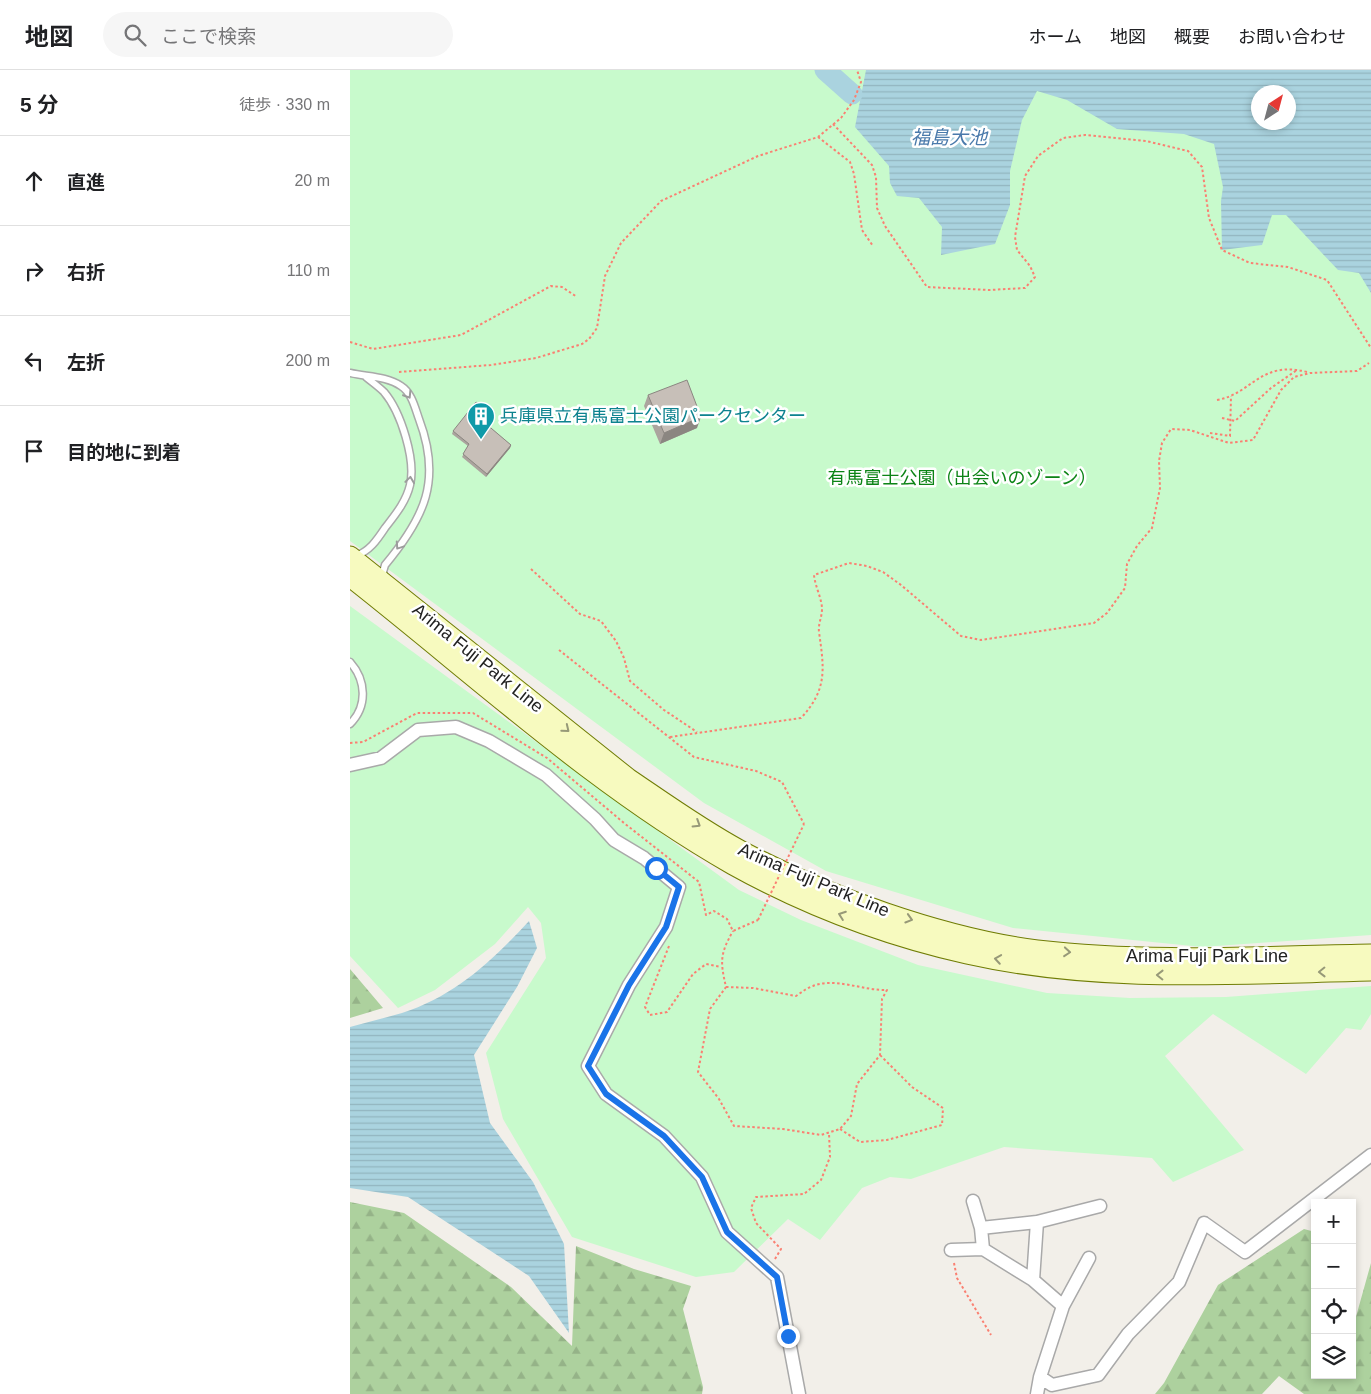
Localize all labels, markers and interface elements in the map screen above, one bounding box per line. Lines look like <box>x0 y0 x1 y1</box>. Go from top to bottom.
search box <box>103 12 453 57</box>
icon: search <box>121 21 149 49</box>
text: 地図 <box>25 23 73 50</box>
text: ここで検索 <box>161 26 256 47</box>
text: ホーム <box>1029 27 1082 47</box>
text: 地図 <box>1110 27 1146 47</box>
text: 概要 <box>1174 27 1210 47</box>
text: お問い合わせ <box>1238 27 1346 47</box>
north arrow <box>1251 85 1296 130</box>
text: 5 分 <box>20 93 59 116</box>
text: 徒歩 · 330 m <box>239 96 330 113</box>
water label: 福島大池 <box>911 127 989 148</box>
icon: ahead <box>20 167 48 195</box>
text: 直進 <box>67 172 105 193</box>
text: 20 m <box>294 172 330 189</box>
icon: right <box>20 257 48 285</box>
text: 右折 <box>67 262 105 283</box>
text: 110 m <box>287 262 330 279</box>
icon: left <box>20 347 48 375</box>
text: 左折 <box>67 352 105 373</box>
text: 200 m <box>286 352 330 369</box>
one-way arrow <box>402 390 412 399</box>
building icon: 兵庫県立有馬富士公園パークセンター <box>466 401 496 440</box>
place label: 兵庫県立有馬富士公園パークセンター <box>500 406 806 426</box>
icon: arrive <box>20 437 48 465</box>
text: 目的地に到着 <box>67 442 181 463</box>
park label: 有馬富士公園（出会いのゾーン） <box>827 468 1097 488</box>
one-way arrow <box>404 475 415 483</box>
one-way arrow <box>396 540 405 549</box>
street label: Arima Fuji Park Line <box>409 599 547 717</box>
one-way arrow <box>560 723 569 731</box>
one-way arrow <box>692 818 701 828</box>
street label: Arima Fuji Park Line <box>736 839 892 921</box>
route start <box>645 857 668 880</box>
one-way arrow <box>838 911 847 921</box>
one-way arrow <box>904 914 912 924</box>
street label: Arima Fuji Park Line <box>1126 946 1288 966</box>
one-way arrow <box>1064 947 1072 958</box>
one-way arrow <box>994 955 1003 965</box>
one-way arrow <box>1318 967 1326 977</box>
one-way arrow <box>1156 970 1164 981</box>
map controls <box>1311 1199 1356 1379</box>
button: + <box>1311 1199 1356 1244</box>
button: − <box>1311 1244 1356 1289</box>
button: locate <box>1311 1289 1356 1334</box>
route end <box>777 1325 800 1348</box>
button: layers <box>1311 1334 1356 1379</box>

